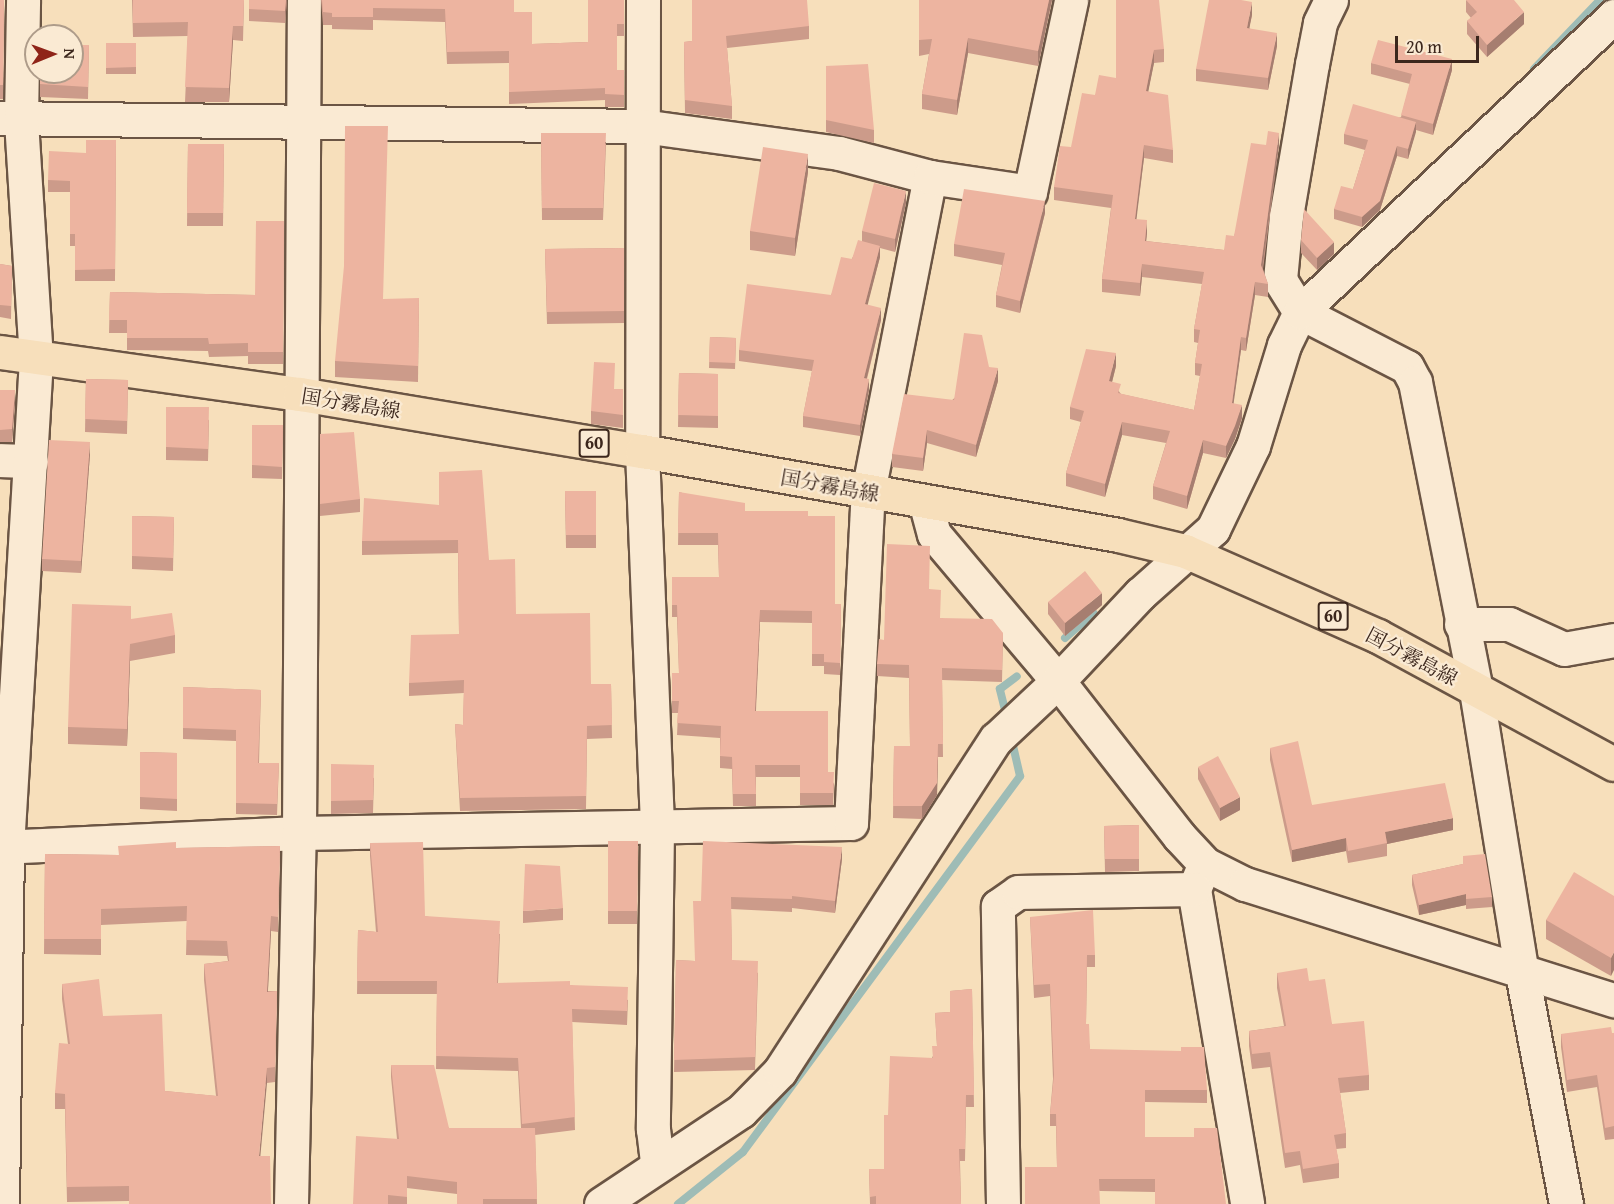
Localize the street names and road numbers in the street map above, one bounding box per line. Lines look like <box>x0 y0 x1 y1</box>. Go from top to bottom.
street label: 国分霧島線 <box>300 383 402 423</box>
road number: 60 <box>578 428 610 458</box>
street label: 国分霧島線 <box>779 464 881 506</box>
road number: 60 <box>1316 601 1350 631</box>
street label: 国分霧島線 <box>1362 622 1462 690</box>

